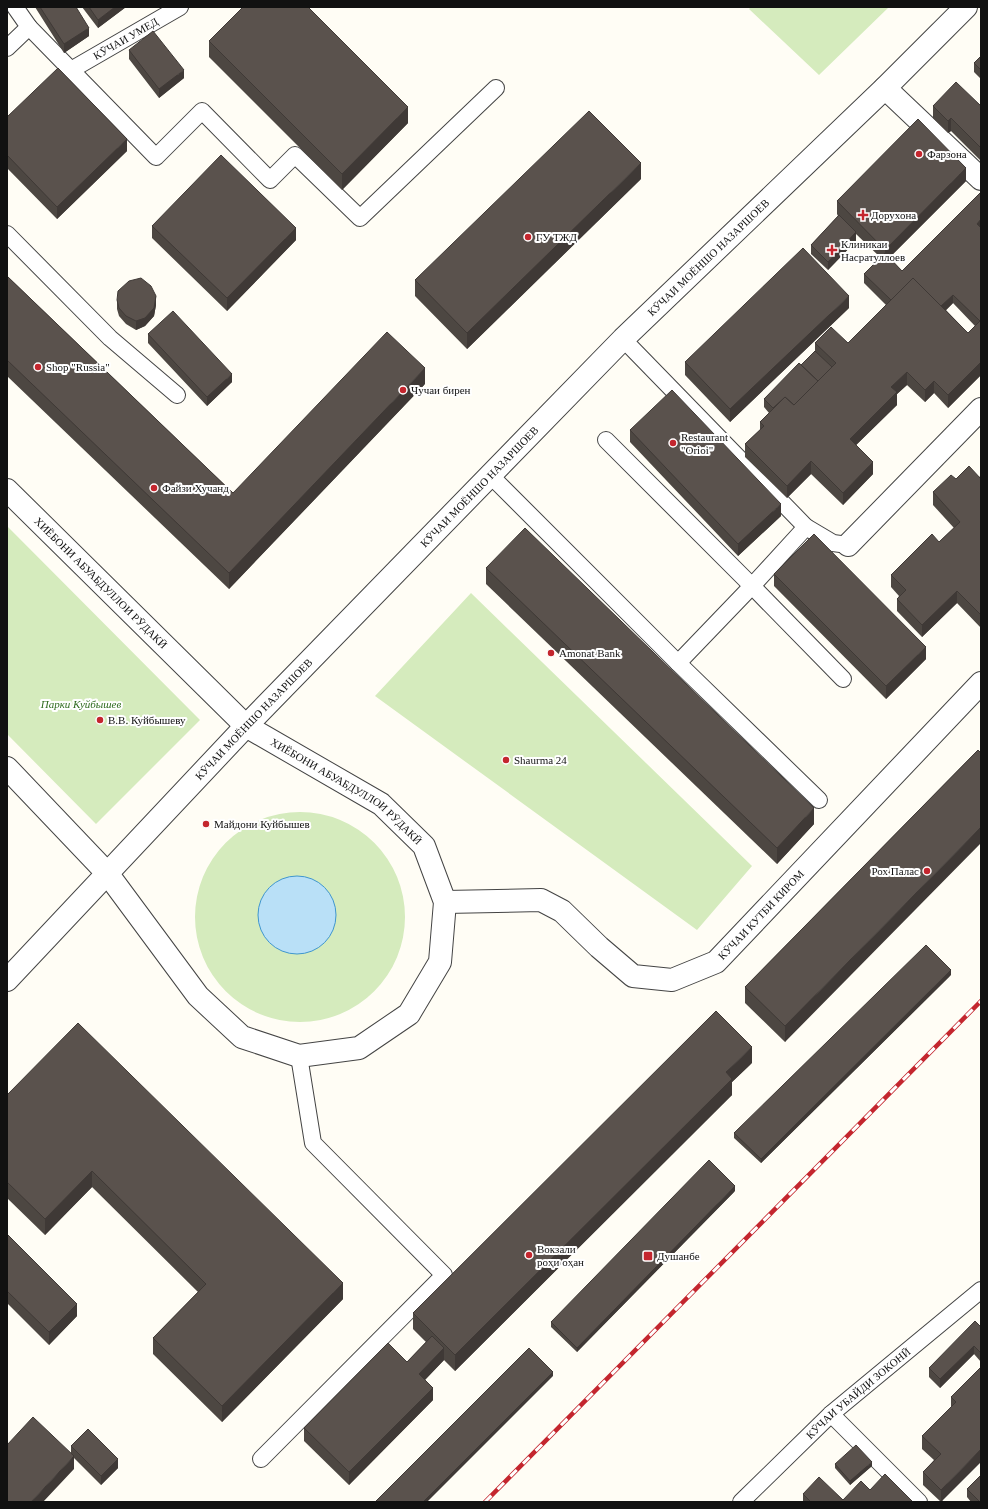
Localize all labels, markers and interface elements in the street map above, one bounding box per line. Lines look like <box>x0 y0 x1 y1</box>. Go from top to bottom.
street label: КӮЧАИ УМЕД <box>91 15 160 62</box>
place label: Фарзона <box>927 148 967 160</box>
marker: Фарзона <box>914 149 924 159</box>
street label: КӮЧАИ МОЁНШО НАЗАРШОЕВ <box>645 196 771 318</box>
place label: Дорухона <box>871 209 916 221</box>
marker: Дорухона <box>858 210 868 220</box>
place label: ГУ ТЖД <box>536 231 577 243</box>
marker: ГУ ТЖД <box>523 232 533 242</box>
place label: Клиникаи Насратуллоев <box>841 238 905 263</box>
marker: Клиникаи Насратуллоев <box>826 244 838 256</box>
place label: Shop "Russia" <box>46 361 110 373</box>
marker: Shop "Russia" <box>33 362 43 372</box>
place label: Чучаи бирен <box>411 384 471 396</box>
marker: Чучаи бирен <box>398 385 408 395</box>
street label: КӮЧАИ МОЁНШО НАЗАРШОЕВ <box>418 424 541 549</box>
place label: Restaurant "Orioi" <box>681 431 728 456</box>
marker: Restaurant "Orioi" <box>668 438 678 448</box>
place label: Файзи Хучанд <box>162 482 229 494</box>
marker: Файзи Хучанд <box>149 483 159 493</box>
street label: ХИЁБОНИ АБУАБДУЛЛОИ РӮДАКӢ <box>32 515 170 651</box>
place label: Amonat Bank <box>559 647 621 659</box>
marker: Amonat Bank <box>546 648 556 658</box>
street label: КӮЧАИ МОЁНШО НАЗАРШОЕВ <box>193 656 315 782</box>
park label: Парки Куйбышев <box>40 698 121 710</box>
place label: В.В. Куйбышеву <box>108 714 186 726</box>
marker: В.В. Куйбышеву <box>95 715 105 725</box>
street label: ХИЁБОНИ АБУАБДУЛЛОИ РӮДАКӢ <box>268 736 425 847</box>
place label: Shaurma 24 <box>514 754 567 766</box>
marker: Shaurma 24 <box>501 755 511 765</box>
place label: Майдони Куйбышев <box>214 818 310 830</box>
marker: Майдони Куйбышев <box>201 819 211 829</box>
place label: Рох Палас <box>872 865 919 877</box>
marker: Рох Палас <box>922 866 932 876</box>
street label: КӮЧАИ КУТБИ КИРОМ <box>716 867 806 962</box>
place label: Вокзали роҳи оҳан <box>537 1243 584 1268</box>
marker: Вокзали роҳи оҳан <box>524 1250 534 1260</box>
marker: Душанбе <box>642 1250 654 1262</box>
place label: Душанбе <box>657 1250 700 1262</box>
street label: КӮЧАИ УБАЙДИ ЗОКОНӢ <box>803 1345 913 1441</box>

